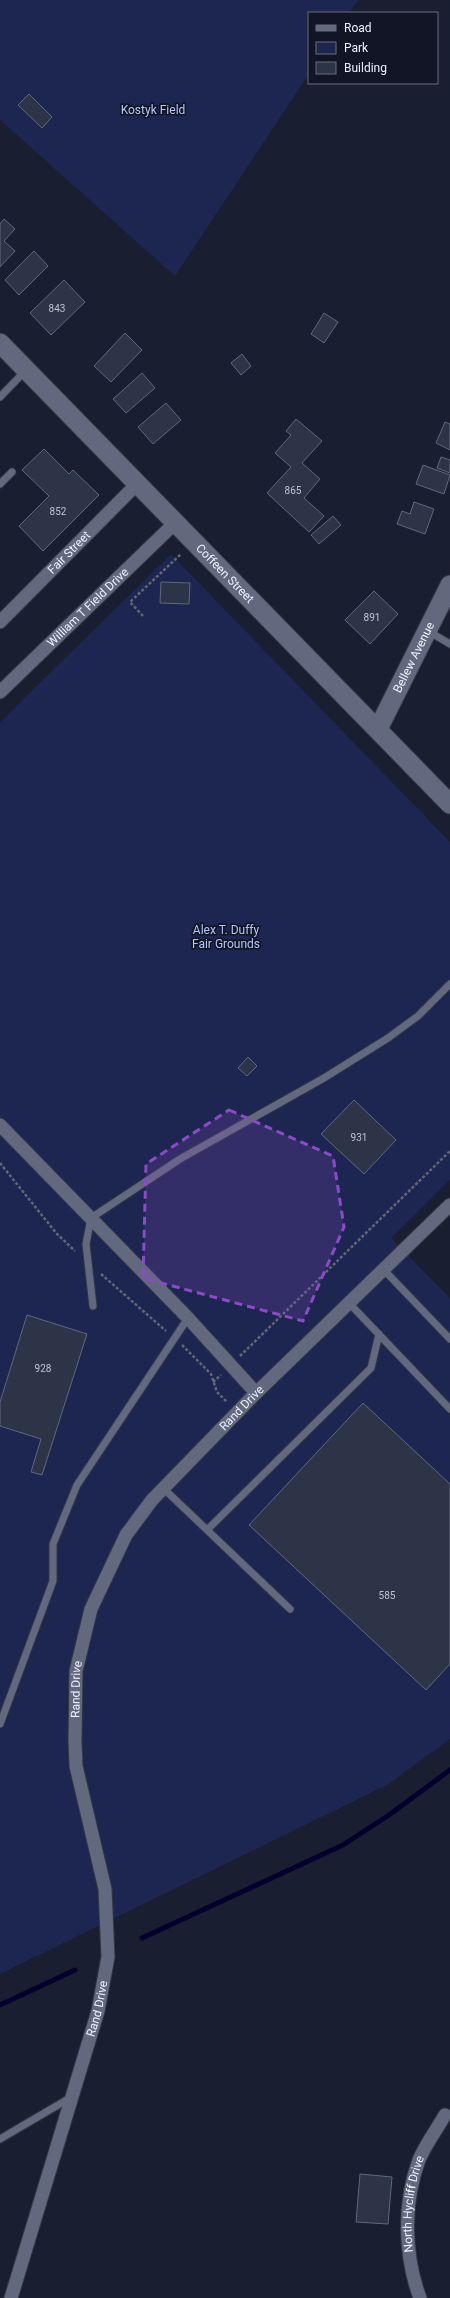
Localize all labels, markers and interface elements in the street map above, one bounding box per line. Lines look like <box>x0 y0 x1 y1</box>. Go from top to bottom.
legend <box>308 12 438 84</box>
text: Road <box>344 21 372 35</box>
text: Park <box>344 41 369 55</box>
text: Building <box>344 61 387 75</box>
park label: Kostyk Field <box>121 103 185 117</box>
house number: 843 <box>49 303 65 314</box>
house number: 865 <box>285 485 302 496</box>
house number: 852 <box>50 506 67 517</box>
street label: Fair Street <box>45 528 93 577</box>
street label: Coffeen Street <box>193 541 257 606</box>
street label: William T Field Drive <box>44 565 131 650</box>
house number: 891 <box>364 612 380 623</box>
street label: Bellew Avenue <box>390 620 437 695</box>
park label: Alex T. Duffy Fair Grounds <box>192 923 260 951</box>
house number: 931 <box>351 1132 367 1143</box>
house number: 928 <box>35 1363 52 1374</box>
street label: Rand Drive <box>217 1382 267 1433</box>
house number: 585 <box>379 1590 396 1601</box>
street label: Rand Drive <box>68 1659 85 1718</box>
street label: Rand Drive <box>84 1979 110 2038</box>
street label: North Hycliff Drive <box>400 2153 427 2253</box>

